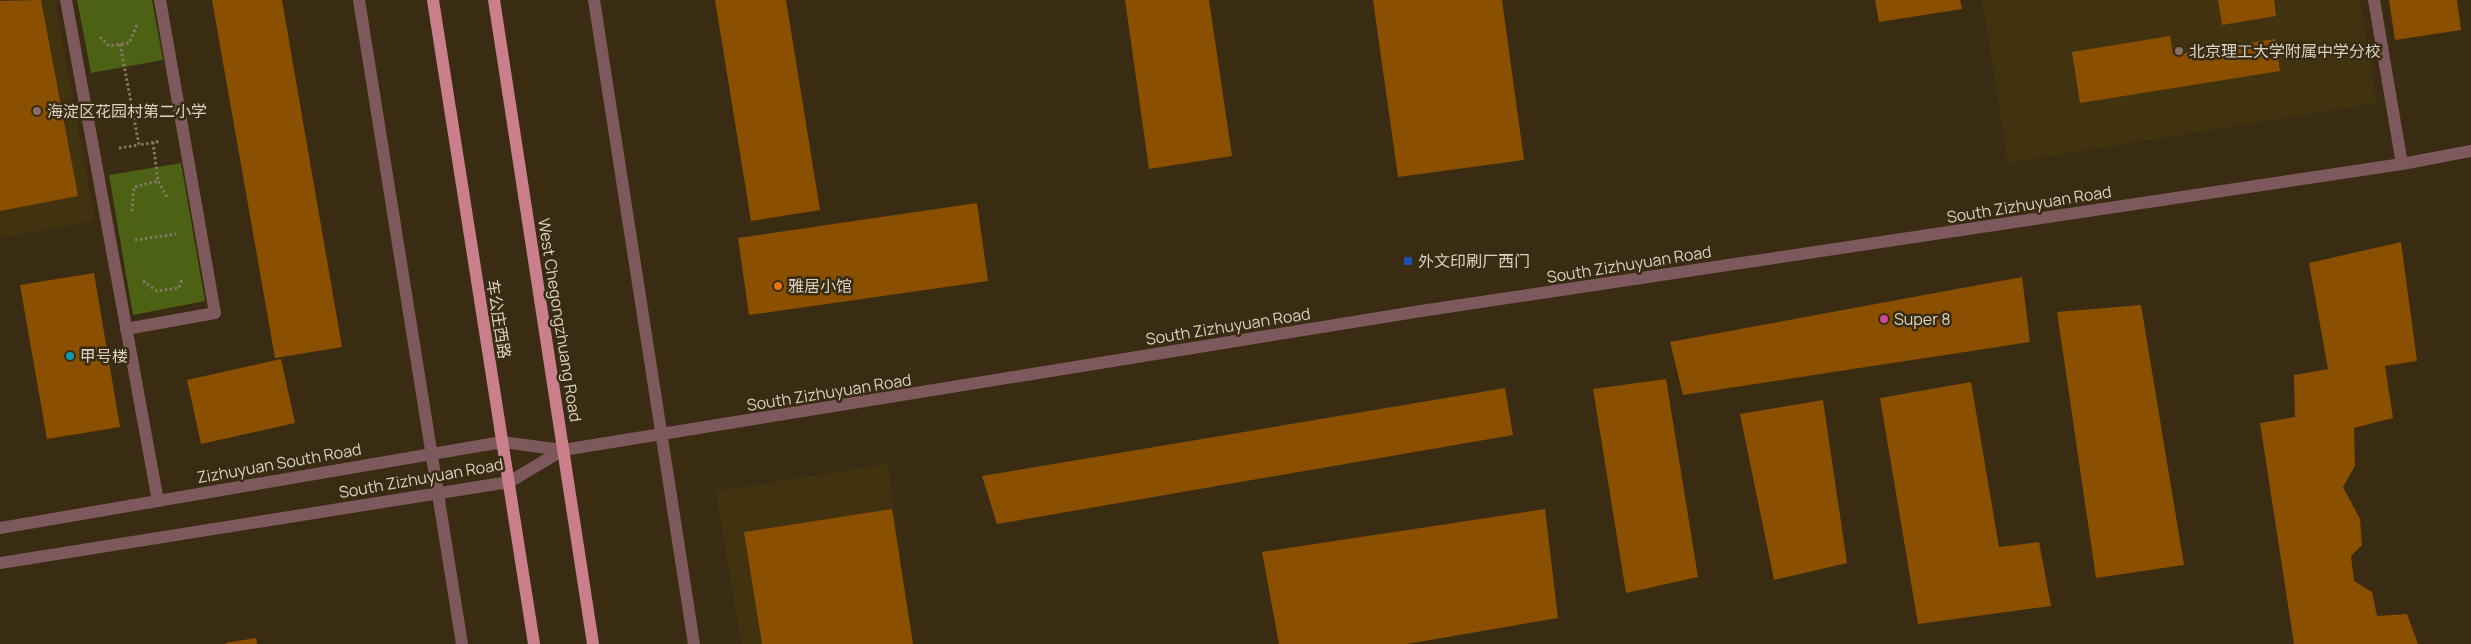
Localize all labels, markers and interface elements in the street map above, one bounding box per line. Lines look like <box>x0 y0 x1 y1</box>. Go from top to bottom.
place label: 北京理工大学附属中学分校 <box>2189 40 2381 62</box>
marker: 北京理工大学附属中学分校 <box>2173 45 2185 57</box>
place label: 海淀区花园村第二小学 <box>47 100 207 122</box>
marker: 海淀区花园村第二小学 <box>31 105 43 117</box>
street label: South Zizhuyuan Road <box>1945 180 2113 228</box>
street label: West Chegongzhuang Road <box>533 217 587 423</box>
street label: South Zizhuyuan Road <box>1545 240 1713 288</box>
place label: 外文印刷厂西门 <box>1418 250 1530 272</box>
marker: 外文印刷厂西门 <box>1402 255 1414 267</box>
place label: 雅居小馆 <box>788 275 852 297</box>
street label: 车公庄西路 <box>482 278 516 360</box>
marker: 雅居小馆 <box>772 280 784 292</box>
street label: South Zizhuyuan Road <box>1144 302 1312 350</box>
place label: Super 8 <box>1894 308 1950 330</box>
marker: Super 8 <box>1878 313 1890 325</box>
place label: 甲号楼 <box>80 345 128 367</box>
marker: 甲号楼 <box>64 350 76 362</box>
street label: South Zizhuyuan Road <box>745 368 913 416</box>
street label: Zizhuyuan South Road <box>195 438 363 488</box>
street label: South Zizhuyuan Road <box>337 453 505 503</box>

